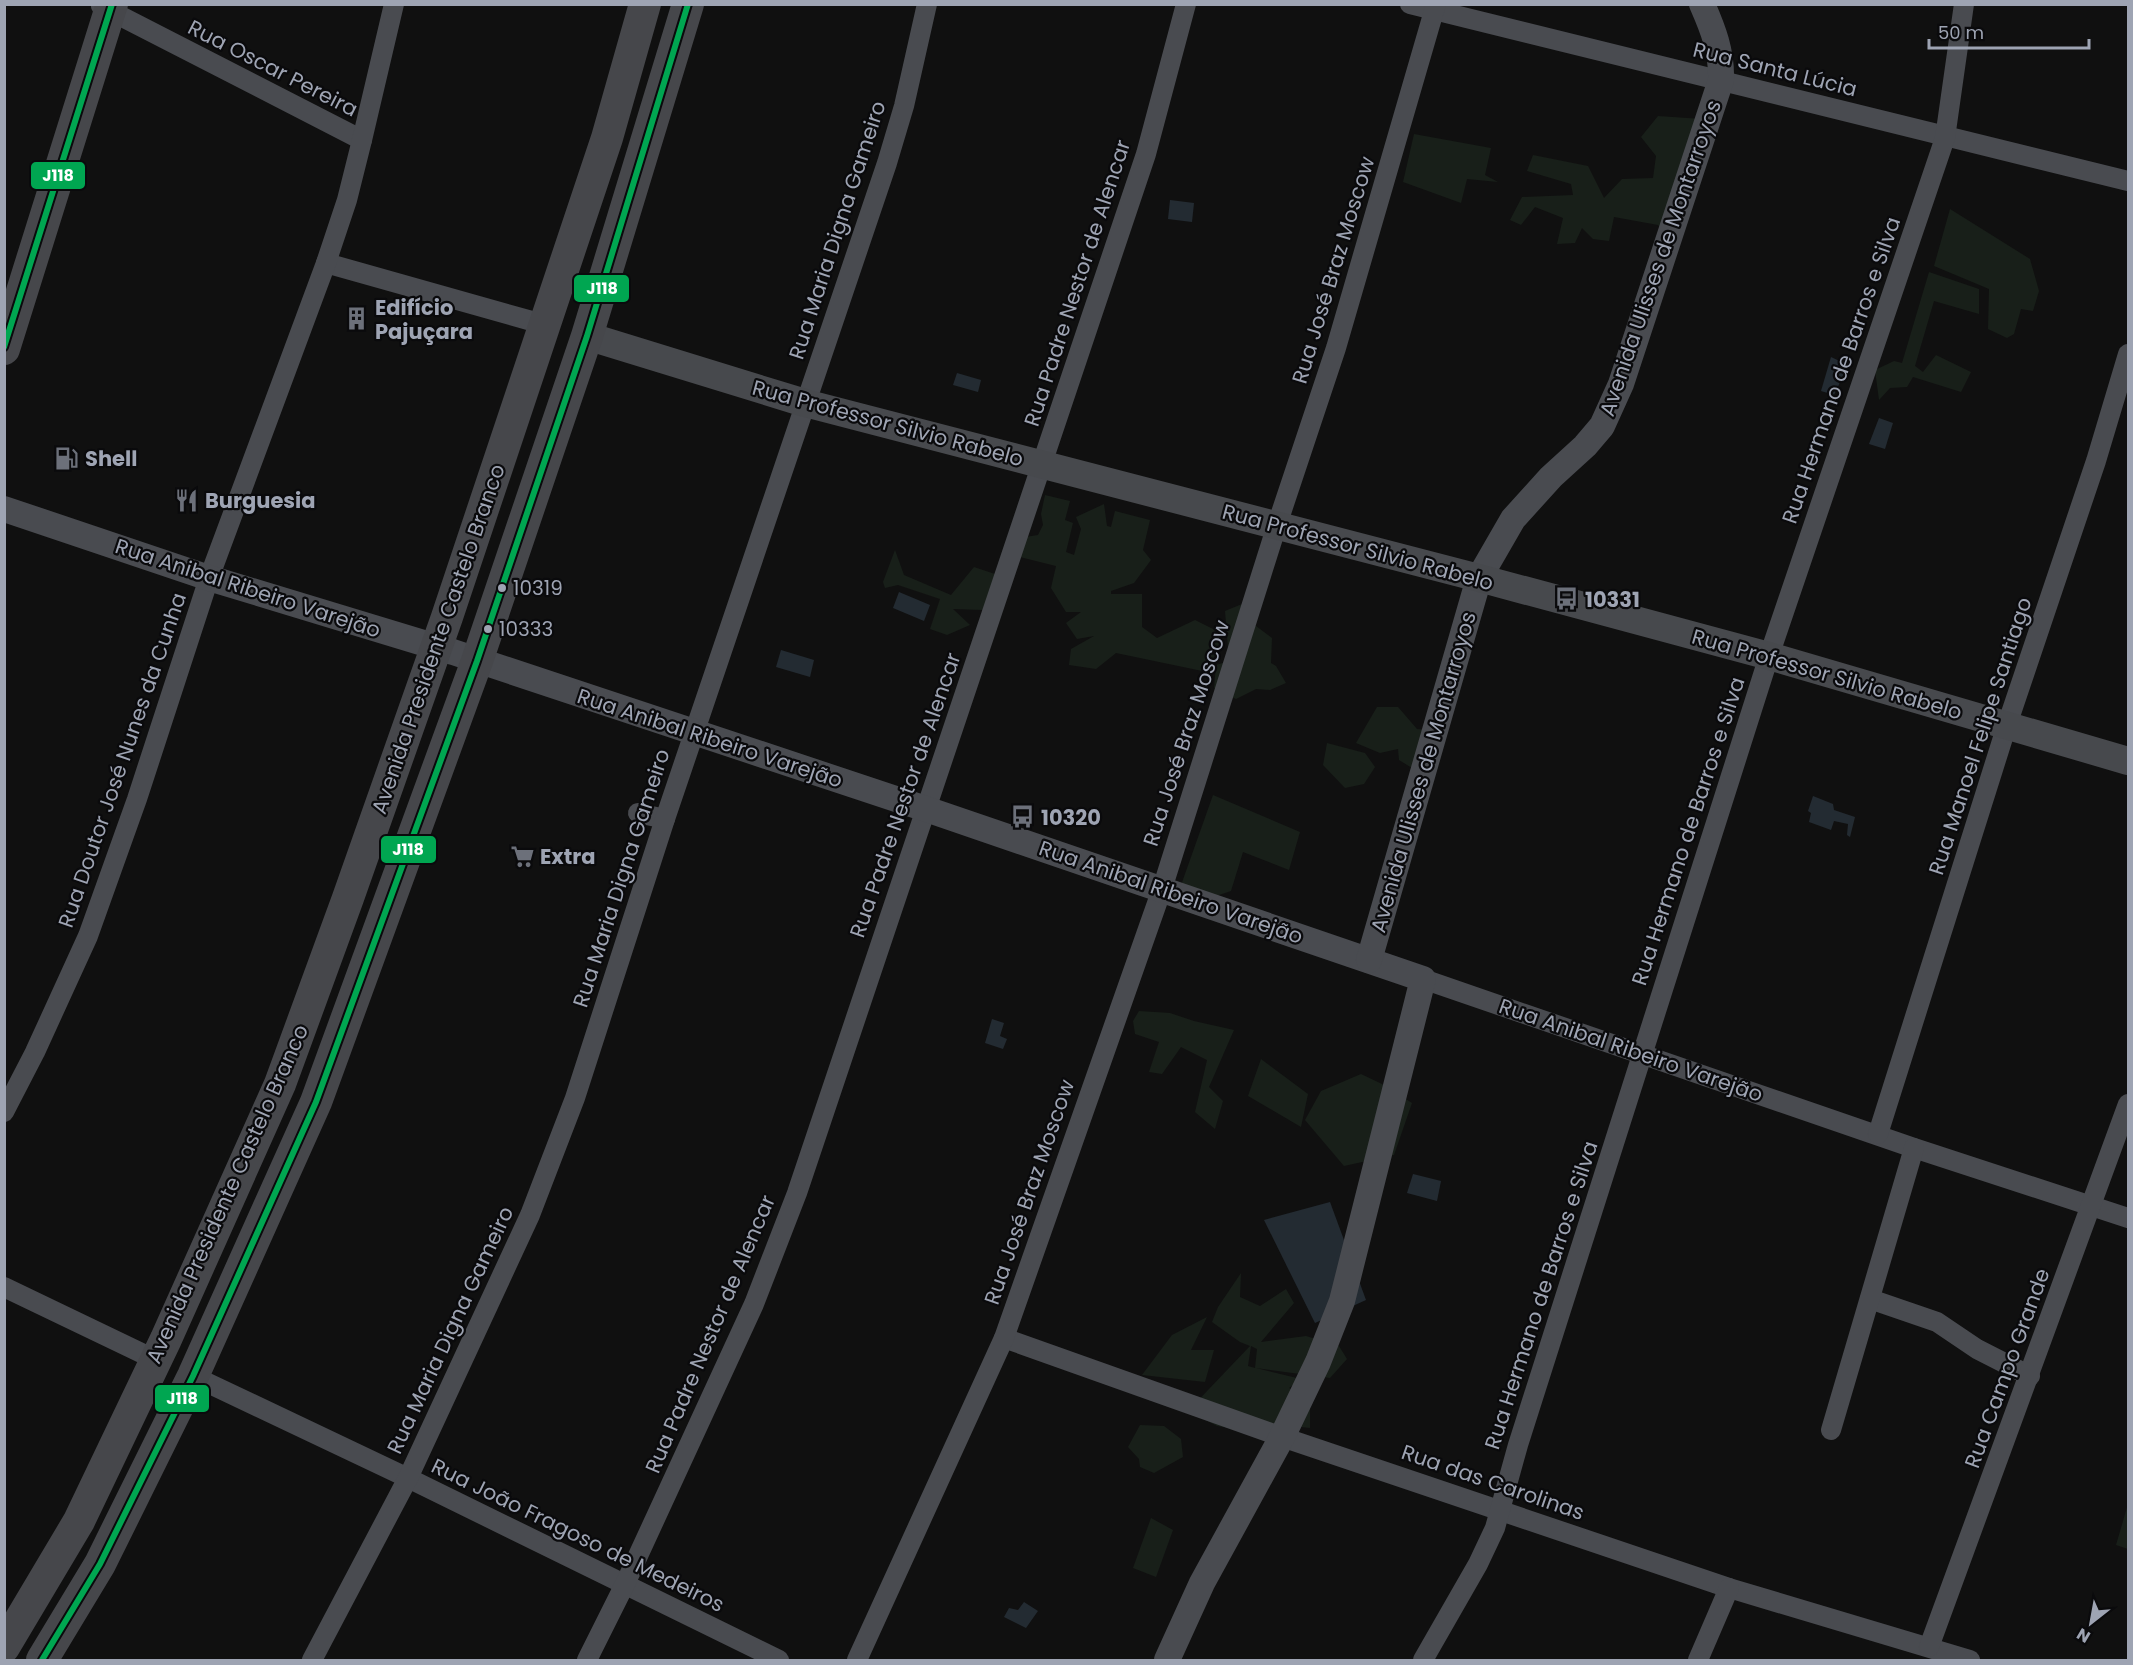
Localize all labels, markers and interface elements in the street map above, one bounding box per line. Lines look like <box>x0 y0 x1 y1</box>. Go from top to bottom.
scale bar <box>1929 12 2090 50</box>
street label: Rua Oscar Pereira <box>183 13 363 123</box>
text: 50 m <box>1938 20 1984 45</box>
street label: Rua Santa Lúcia <box>1690 35 1860 103</box>
street label: Avenida Ulisses de Montarroyos <box>1592 96 1728 420</box>
street label: Rua Maria Digna Gameiro <box>781 97 893 363</box>
street label: Rua Padre Nestor de Alencar <box>1017 136 1137 430</box>
street label: Rua José Braz Moscow <box>1285 153 1381 387</box>
line badge: J118 <box>30 161 86 190</box>
text: J118 <box>42 164 74 187</box>
street label: Rua Hermano de Barros e Silva <box>1775 213 1907 527</box>
line badge: J118 <box>573 274 630 303</box>
text: J118 <box>586 277 618 300</box>
place label: Edifício Pajuçara <box>375 293 473 346</box>
building icon: Edifício Pajuçara <box>344 306 370 332</box>
street label: Rua Professor Silvio Rabelo <box>749 373 1027 473</box>
place label: Shell <box>85 444 137 473</box>
fuel station icon: Shell <box>54 445 80 471</box>
street label: Avenida Presidente Castelo Branco <box>364 460 512 818</box>
place label: Burguesia <box>205 486 316 515</box>
restaurant icon: Burguesia <box>174 487 200 513</box>
street label: Rua Professor Silvio Rabelo <box>1219 497 1497 597</box>
street label: Rua Anibal Ribeiro Varejão <box>112 531 384 645</box>
place label: 10319 <box>513 574 563 602</box>
marker: 10319 <box>496 582 508 594</box>
place label: 10331 <box>1585 585 1640 614</box>
bus stop icon: 10331 <box>1554 586 1580 612</box>
street label: Rua Doutor José Nunes da Cunha <box>51 589 193 931</box>
street label: Rua Manoel Felipe Santiago <box>1921 593 2039 879</box>
street label: Avenida Ulisses de Montarroyos <box>1363 608 1483 936</box>
place label: 10333 <box>499 615 553 643</box>
street label: Rua José Braz Moscow <box>1136 616 1236 850</box>
street label: Rua Professor Silvio Rabelo <box>1689 622 1965 726</box>
marker: 10333 <box>482 623 494 635</box>
street label: Rua Padre Nestor de Alencar <box>843 648 968 941</box>
street label: Rua Hermano de Barros e Silva <box>1624 673 1752 989</box>
street label: Rua Anibal Ribeiro Varejão <box>574 681 846 795</box>
street label: Rua Maria Digna Gameiro <box>565 745 677 1011</box>
place label: 10320 <box>1041 803 1101 832</box>
bus stop icon: 10320 <box>1010 804 1036 830</box>
street label: Rua Anibal Ribeiro Varejão <box>1035 833 1307 951</box>
line badge: J118 <box>380 835 437 864</box>
text: J118 <box>392 838 424 861</box>
place label: Extra <box>540 842 595 871</box>
supermarket icon: Extra <box>509 843 535 869</box>
street label: Rua Anibal Ribeiro Varejão <box>1495 991 1767 1109</box>
street label: Avenida Presidente Castelo Branco <box>139 1020 315 1368</box>
street label: Rua José Braz Moscow <box>977 1076 1081 1308</box>
street label: Rua Hermano de Barros e Silva <box>1477 1137 1605 1453</box>
street label: Rua Padre Nestor de Alencar <box>638 1190 782 1478</box>
street label: Rua Maria Digna Gameiro <box>380 1201 520 1459</box>
street label: Rua Campo Grande <box>1957 1264 2057 1472</box>
line badge: J118 <box>154 1384 210 1413</box>
text: J118 <box>166 1387 198 1410</box>
street label: Rua das Carolinas <box>1398 1437 1588 1527</box>
street label: Rua João Fragoso de Medeiros <box>427 1451 729 1619</box>
north arrow <box>2061 1593 2121 1653</box>
text: N <box>2072 1622 2095 1648</box>

